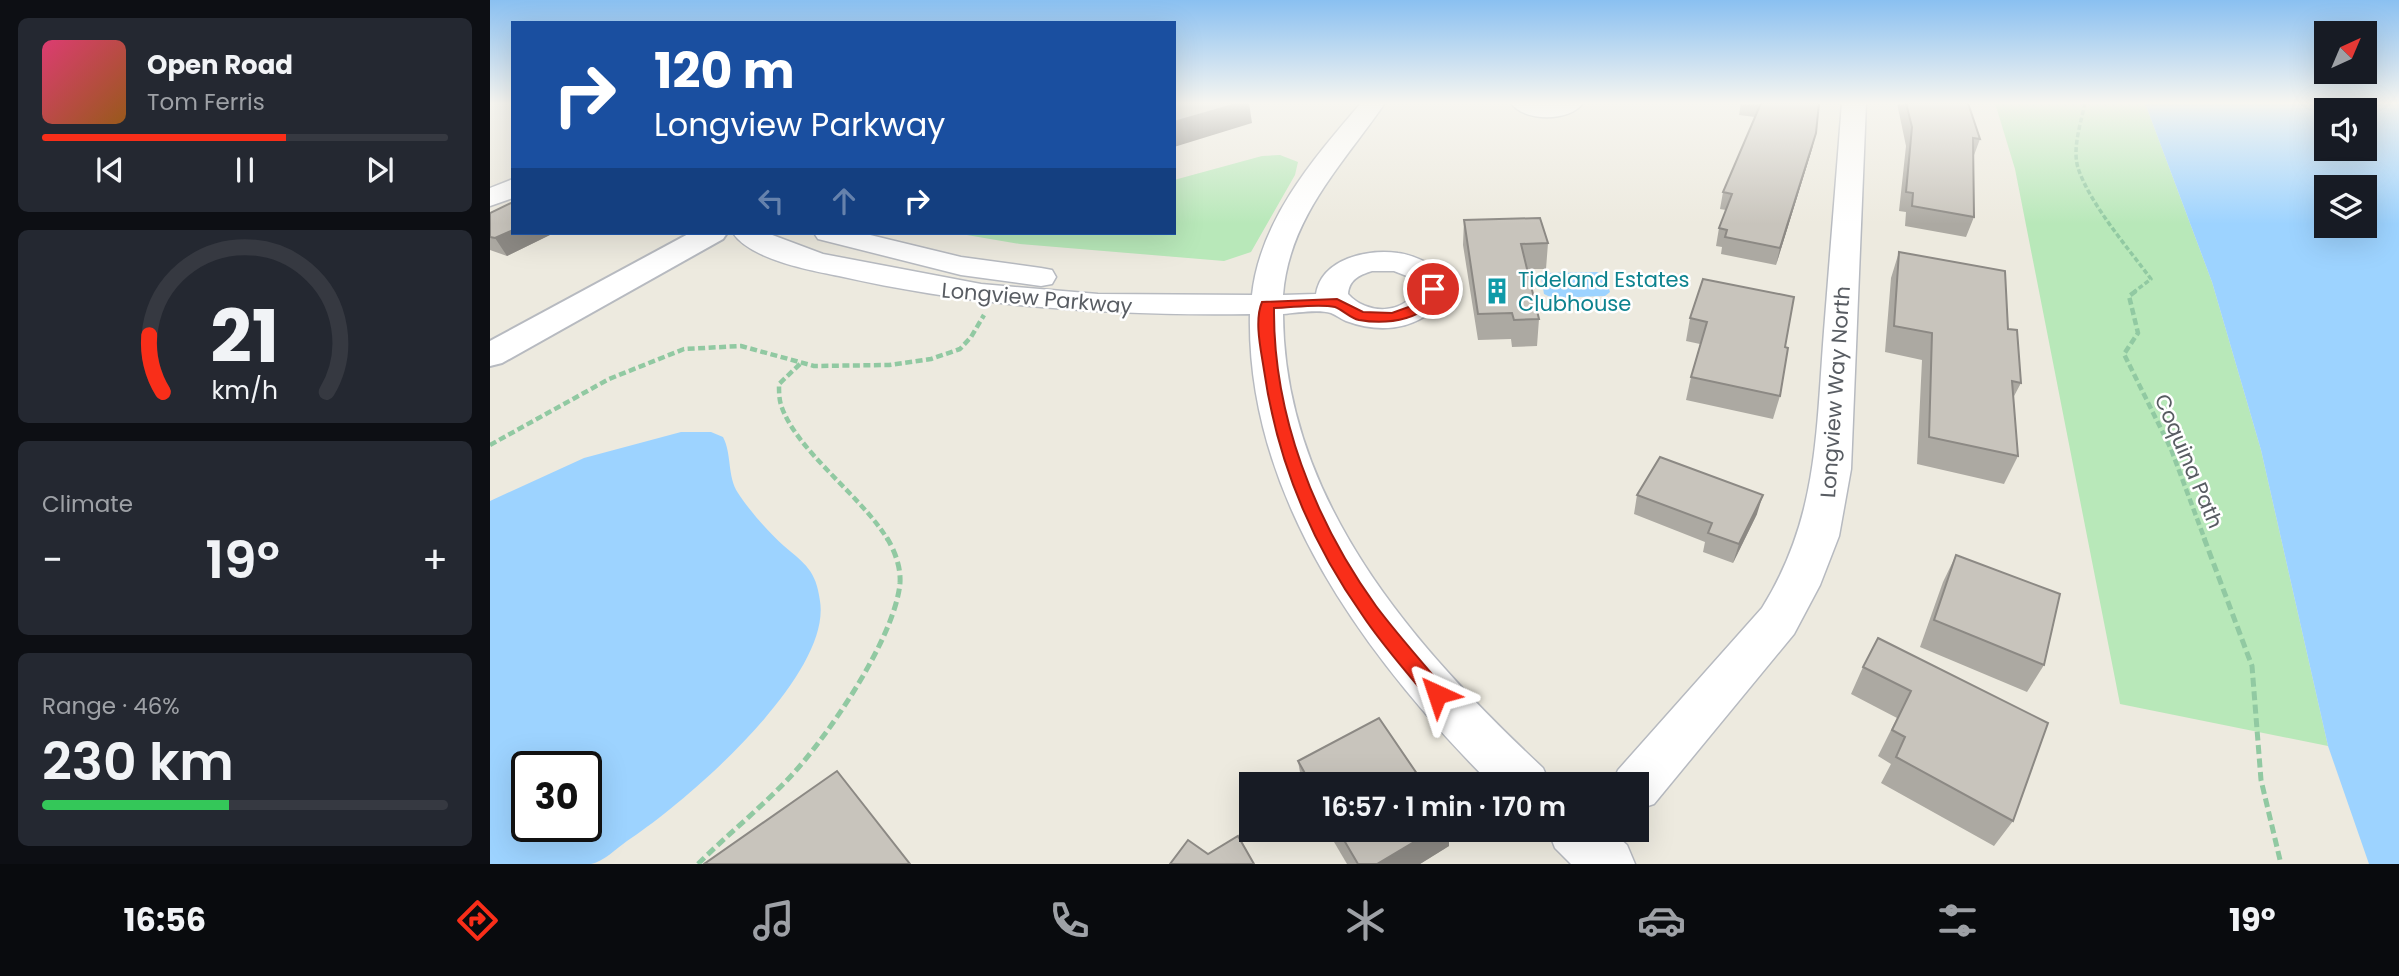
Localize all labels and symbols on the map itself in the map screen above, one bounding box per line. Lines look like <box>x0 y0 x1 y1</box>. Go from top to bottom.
north arrow <box>2314 21 2376 84</box>
pin <box>1403 259 1463 319</box>
place label: Tideland Estates Clubhouse <box>1518 265 1690 318</box>
street label: Longview Parkway <box>941 275 1134 321</box>
building icon: Tideland Estates Clubhouse <box>1482 276 1512 306</box>
street label: Longview Way North <box>1813 285 1857 499</box>
street label: Coquina Path <box>2148 389 2230 533</box>
position arrow <box>1400 657 1474 731</box>
speed limit sign: 30 <box>511 751 602 842</box>

